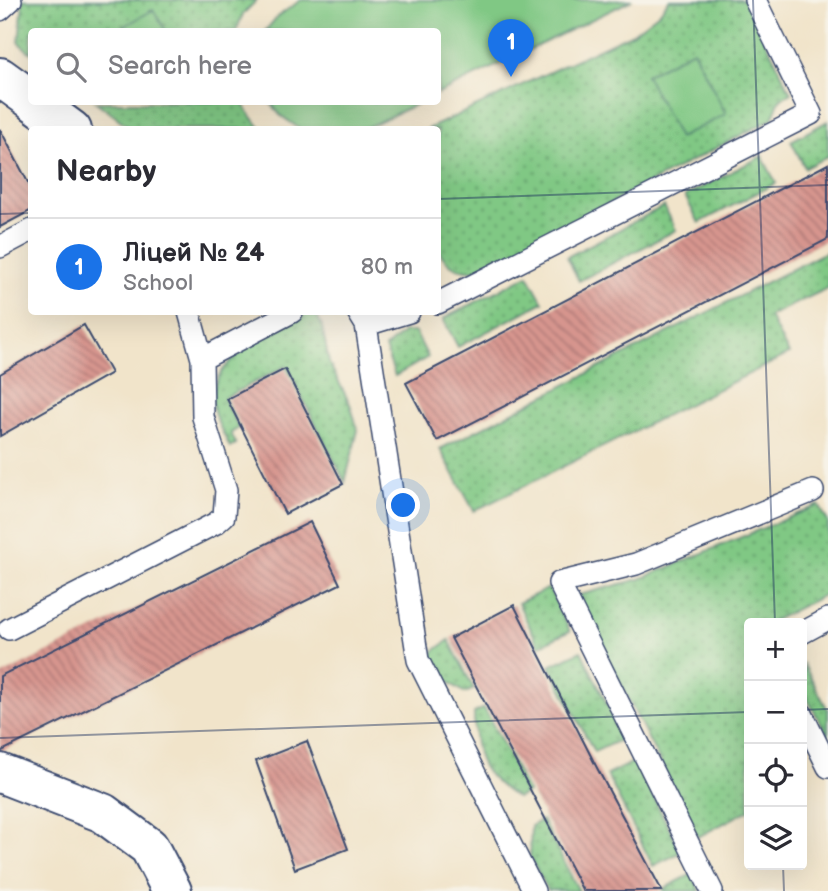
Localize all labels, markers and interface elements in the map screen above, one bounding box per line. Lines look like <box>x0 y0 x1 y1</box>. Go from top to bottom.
pin: 1 <box>488 19 534 77</box>
search box <box>28 28 441 105</box>
icon: search <box>52 48 90 86</box>
text: Search here <box>108 51 252 82</box>
text: Nearby <box>56 154 156 190</box>
text: Ліцей № 24 <box>123 238 265 269</box>
text: 1 <box>74 253 84 281</box>
text: 80 m <box>361 253 413 281</box>
text: School <box>123 269 193 297</box>
your location <box>386 488 420 522</box>
map controls <box>744 618 807 870</box>
button: + <box>744 618 807 681</box>
button: − <box>744 681 807 744</box>
button: locate <box>744 744 807 807</box>
button: layers <box>744 807 807 870</box>

